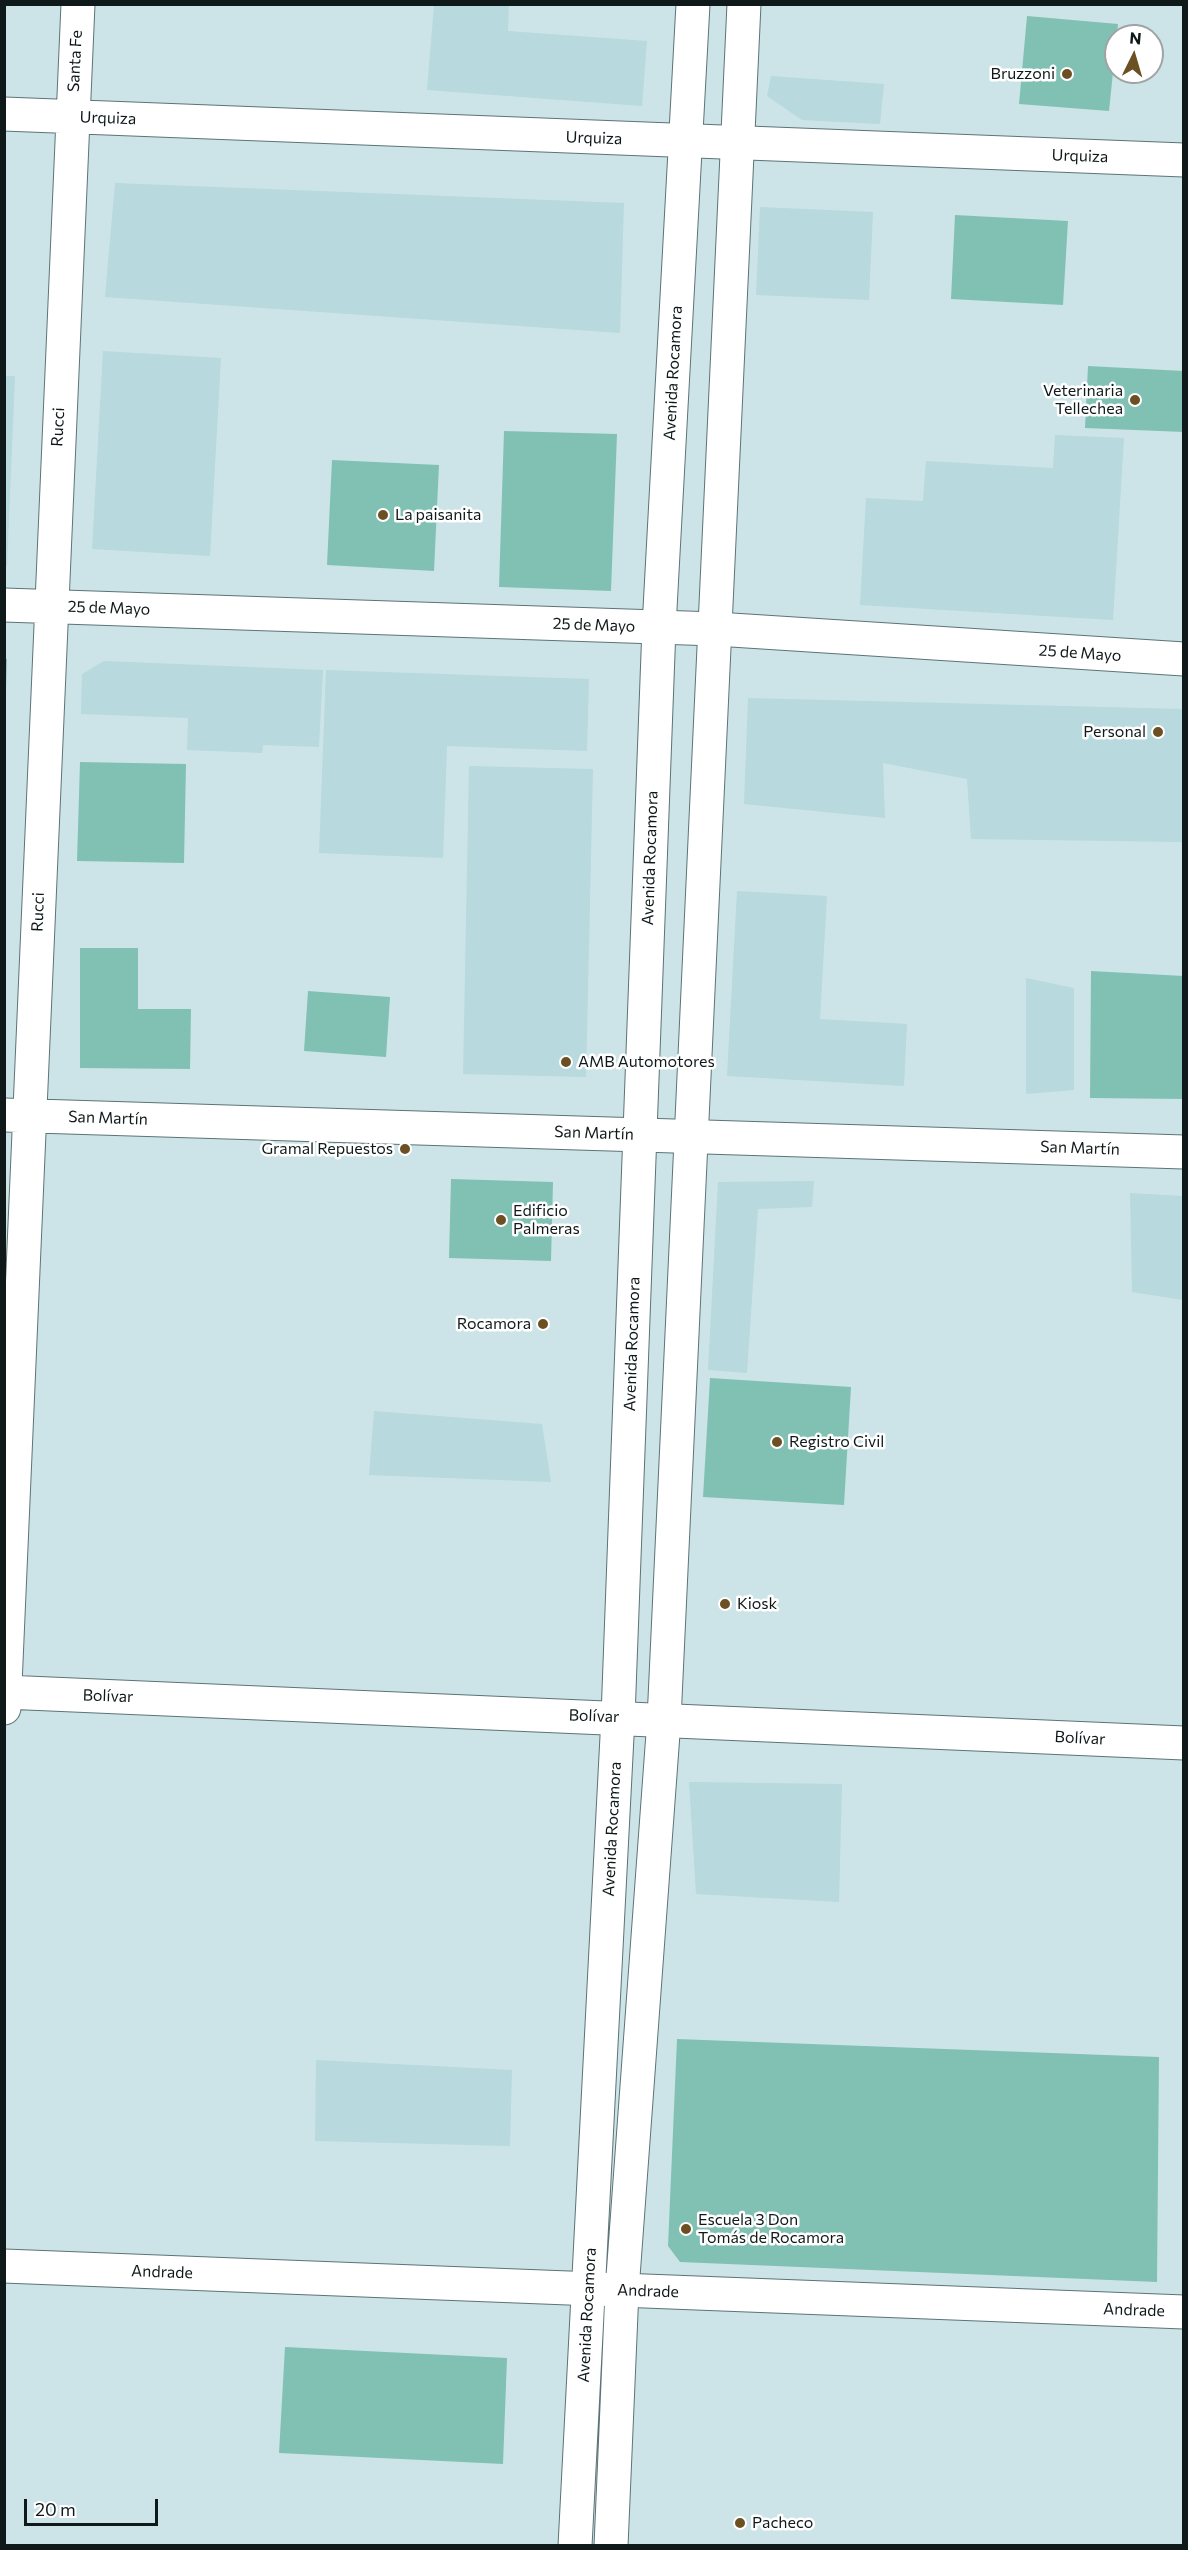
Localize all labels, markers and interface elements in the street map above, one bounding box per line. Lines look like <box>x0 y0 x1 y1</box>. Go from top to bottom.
north arrow <box>1104 24 1164 84</box>
text: N <box>1129 28 1142 48</box>
street label: Santa Fe <box>64 29 86 93</box>
place label: Bruzzoni <box>991 64 1055 84</box>
marker: Bruzzoni <box>1060 67 1074 81</box>
street label: Urquiza <box>79 107 137 129</box>
street label: Urquiza <box>565 127 623 149</box>
street label: Urquiza <box>1051 145 1109 167</box>
street label: Avenida Rocamora <box>660 305 686 441</box>
place label: Veterinaria Tellechea <box>1043 381 1123 419</box>
marker: Veterinaria Tellechea <box>1128 393 1142 407</box>
street label: Rucci <box>47 407 69 447</box>
place label: La paisanita <box>395 505 481 525</box>
marker: La paisanita <box>376 508 390 522</box>
street label: 25 de Mayo <box>67 597 151 619</box>
street label: 25 de Mayo <box>552 614 636 636</box>
street label: 25 de Mayo <box>1038 641 1122 665</box>
place label: Personal <box>1083 722 1146 742</box>
marker: Personal <box>1151 725 1165 739</box>
street label: Avenida Rocamora <box>638 790 662 926</box>
street label: Rucci <box>28 892 48 932</box>
place label: AMB Automotores <box>578 1052 715 1072</box>
marker: AMB Automotores <box>559 1055 573 1069</box>
street label: San Martín <box>68 1107 148 1129</box>
street label: San Martín <box>554 1122 634 1144</box>
street label: San Martín <box>1040 1137 1120 1159</box>
place label: Gramal Repuestos <box>261 1139 393 1159</box>
marker: Gramal Repuestos <box>398 1142 412 1156</box>
place label: Edificio Palmeras <box>513 1201 580 1239</box>
marker: Edificio Palmeras <box>494 1213 508 1227</box>
street label: Avenida Rocamora <box>620 1276 644 1412</box>
place label: Rocamora <box>457 1314 531 1334</box>
marker: Rocamora <box>536 1317 550 1331</box>
place label: Registro Civil <box>789 1432 884 1452</box>
marker: Registro Civil <box>770 1435 784 1449</box>
place label: Kiosk <box>737 1594 777 1614</box>
marker: Kiosk <box>718 1597 732 1611</box>
street label: Bolívar <box>82 1686 134 1706</box>
street label: Bolívar <box>568 1706 620 1726</box>
street label: Bolívar <box>1054 1727 1106 1749</box>
street label: Avenida Rocamora <box>599 1761 625 1897</box>
place label: Escuela 3 Don Tomás de Rocamora <box>698 2210 844 2248</box>
marker: Escuela 3 Don Tomás de Rocamora <box>679 2222 693 2236</box>
street label: Avenida Rocamora <box>574 2247 600 2383</box>
street label: Andrade <box>131 2261 193 2283</box>
street label: Andrade <box>617 2280 679 2302</box>
street label: Andrade <box>1103 2299 1165 2321</box>
scale bar <box>27 2487 160 2525</box>
text: 20 m <box>35 2498 76 2520</box>
place label: Pacheco <box>752 2513 813 2533</box>
marker: Pacheco <box>733 2516 747 2530</box>

